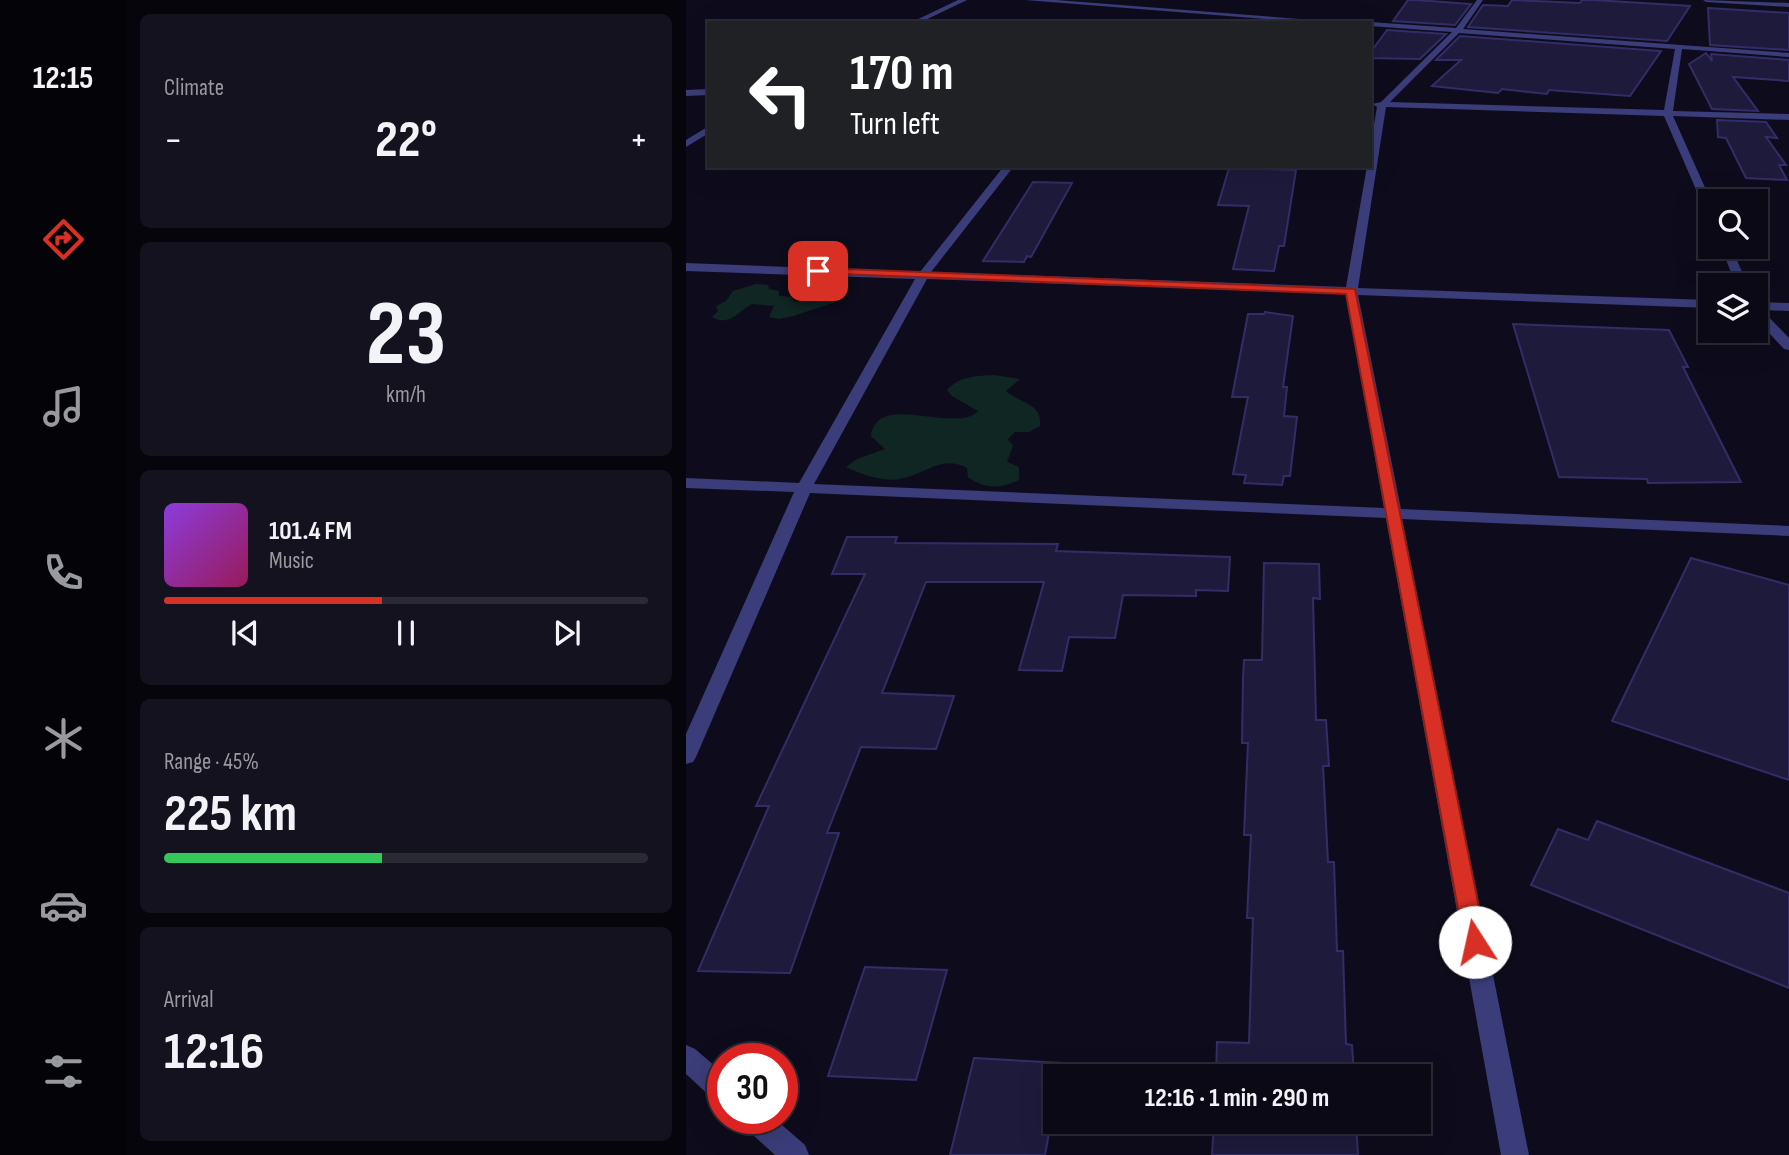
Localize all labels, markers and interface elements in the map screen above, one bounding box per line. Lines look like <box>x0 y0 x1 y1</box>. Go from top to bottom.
text: 170 m <box>850 45 954 104</box>
icon: left <box>735 49 826 140</box>
text: 12:15 <box>33 59 93 98</box>
text: Climate <box>164 74 224 102</box>
text: Turn left <box>850 105 940 144</box>
text: 22° <box>375 109 437 172</box>
text: − <box>164 118 183 163</box>
text: + <box>629 118 648 163</box>
map controls <box>1698 189 1768 343</box>
button: search <box>1698 189 1768 259</box>
icon: directions <box>39 215 88 264</box>
pin <box>788 241 848 301</box>
icon: arrive <box>799 252 837 290</box>
button: layers <box>1698 273 1768 343</box>
text: 23 <box>366 281 446 390</box>
text: km/h <box>386 381 426 409</box>
icon: music <box>39 382 88 431</box>
text: 101.4 FM <box>269 516 352 547</box>
text: Music <box>269 547 314 575</box>
icon: phone <box>39 548 88 597</box>
icon: previous <box>226 614 264 652</box>
icon: pause <box>387 614 425 652</box>
icon: next <box>548 614 586 652</box>
icon: climate <box>39 714 88 763</box>
text: Range · 45% <box>164 748 259 776</box>
text: 225 km <box>164 783 297 846</box>
icon: car <box>39 881 88 930</box>
position arrow <box>1438 905 1512 979</box>
text: Arrival <box>164 986 213 1014</box>
text: 12:16 <box>164 1021 264 1084</box>
speed limit sign: 30 <box>707 1043 798 1134</box>
icon: filters <box>39 1047 88 1096</box>
text: 12:16 · 1 min · 290 m <box>1145 1083 1329 1114</box>

